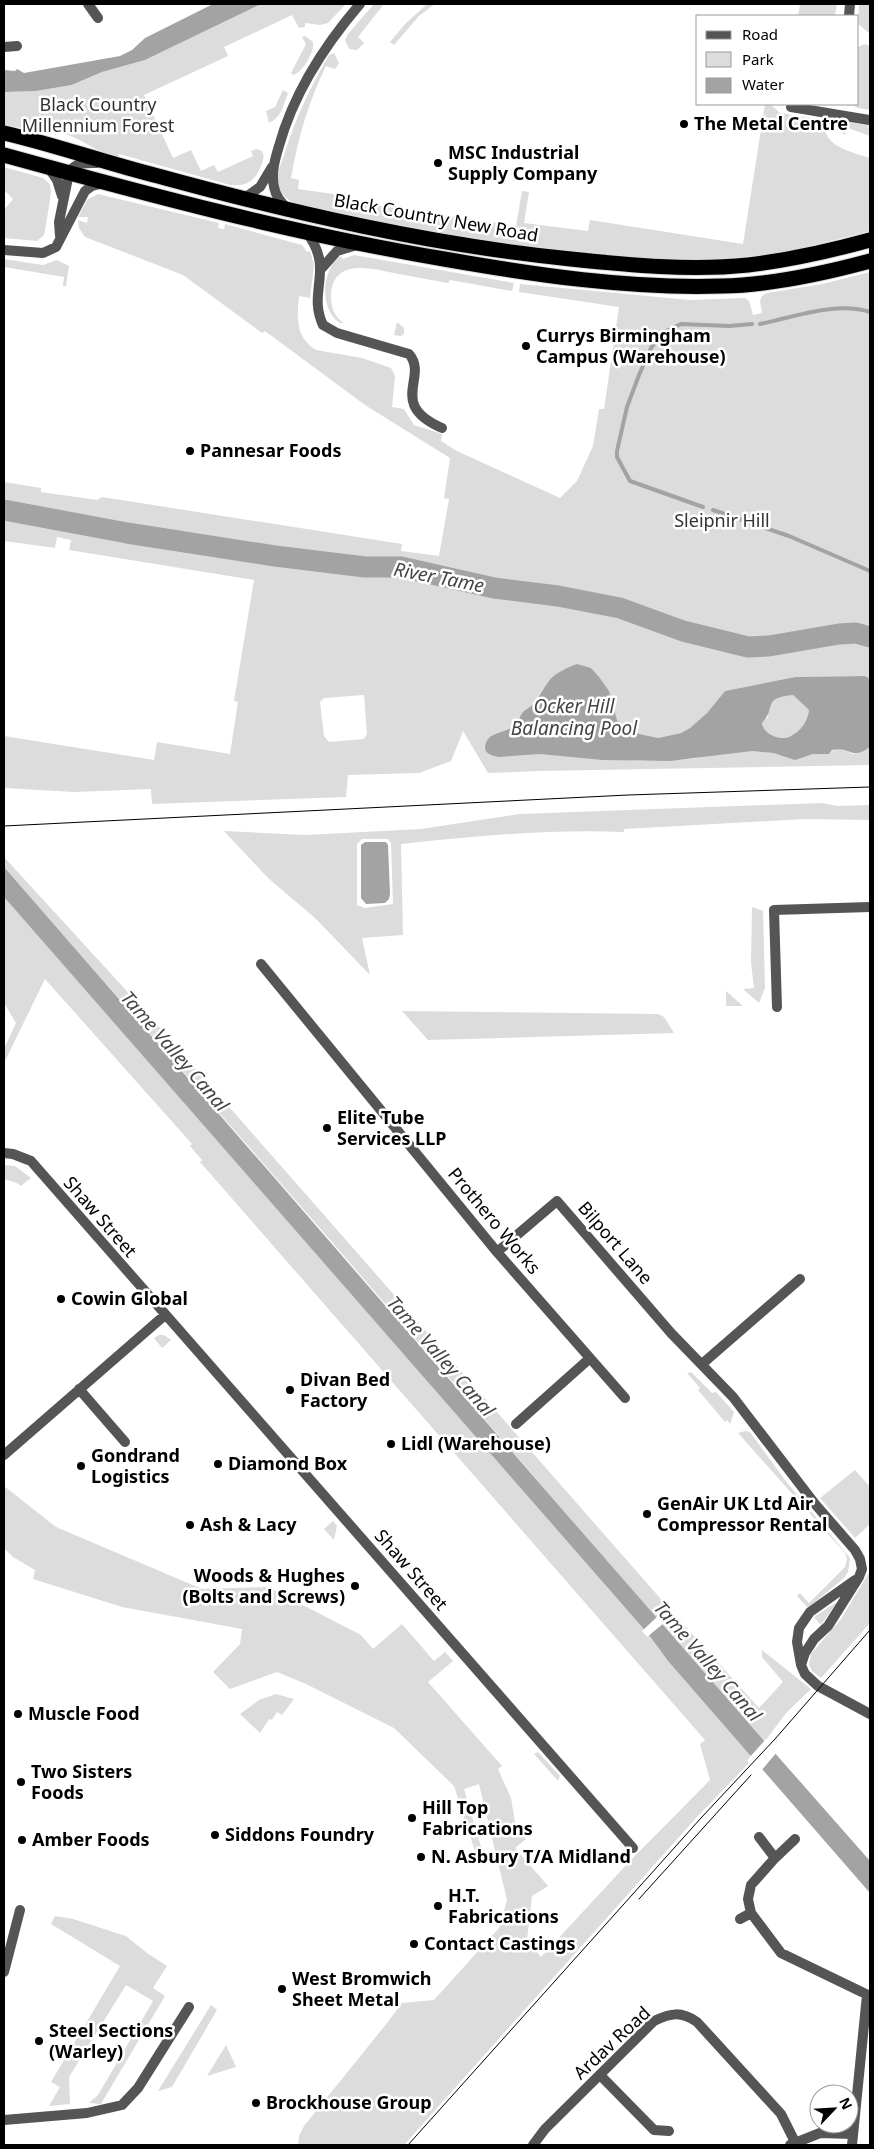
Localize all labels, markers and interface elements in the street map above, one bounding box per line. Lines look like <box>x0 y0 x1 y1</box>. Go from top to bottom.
legend <box>696 15 859 105</box>
text: Road <box>742 24 778 44</box>
text: Park <box>742 49 774 69</box>
text: Water <box>742 74 784 94</box>
park label: Black Country Millennium Forest <box>22 92 175 137</box>
place label: The Metal Centre <box>694 111 848 135</box>
marker: The Metal Centre <box>678 118 690 130</box>
place label: MSC Industrial Supply Company <box>448 140 598 185</box>
marker: MSC Industrial Supply Company <box>432 157 444 169</box>
street label: Black Country New Road <box>332 187 540 247</box>
place label: Currys Birmingham Campus (Warehouse) <box>536 323 726 368</box>
marker: Currys Birmingham Campus (Warehouse) <box>520 340 532 352</box>
place label: Pannesar Foods <box>200 438 341 462</box>
marker: Pannesar Foods <box>184 445 196 457</box>
park label: Sleipnir Hill <box>674 508 770 532</box>
water label: River Tame <box>392 556 486 598</box>
water label: Ocker Hill Balancing Pool <box>511 693 638 741</box>
water label: Tame Valley Canal <box>115 985 235 1118</box>
place label: Elite Tube Services LLP <box>337 1105 446 1150</box>
marker: Elite Tube Services LLP <box>321 1122 333 1134</box>
street label: Prothero Works <box>443 1162 546 1279</box>
street label: Shaw Street <box>59 1171 143 1262</box>
street label: Bilport Lane <box>573 1196 658 1289</box>
place label: Cowin Global <box>71 1286 188 1310</box>
water label: Tame Valley Canal <box>381 1290 501 1423</box>
marker: Cowin Global <box>55 1293 67 1305</box>
place label: Divan Bed Factory <box>300 1367 390 1412</box>
marker: Divan Bed Factory <box>284 1384 296 1396</box>
place label: Lidl (Warehouse) <box>401 1431 551 1455</box>
marker: Lidl (Warehouse) <box>385 1438 397 1450</box>
place label: Gondrand Logistics <box>91 1443 180 1488</box>
place label: Diamond Box <box>228 1451 348 1475</box>
marker: Diamond Box <box>212 1458 224 1470</box>
marker: Gondrand Logistics <box>75 1460 87 1472</box>
place label: GenAir UK Ltd Air Compressor Rental <box>657 1491 827 1536</box>
marker: GenAir UK Ltd Air Compressor Rental <box>641 1508 653 1520</box>
place label: Ash & Lacy <box>200 1512 297 1536</box>
marker: Ash & Lacy <box>184 1519 196 1531</box>
street label: Shaw Street <box>370 1524 454 1615</box>
place label: Woods & Hughes (Bolts and Screws) <box>182 1563 345 1608</box>
marker: Woods & Hughes (Bolts and Screws) <box>349 1580 361 1592</box>
water label: Tame Valley Canal <box>648 1595 768 1728</box>
place label: Muscle Food <box>28 1701 140 1725</box>
marker: Muscle Food <box>12 1708 24 1720</box>
place label: Two Sisters Foods <box>31 1759 132 1804</box>
marker: Two Sisters Foods <box>15 1776 27 1788</box>
place label: Hill Top Fabrications <box>422 1795 533 1840</box>
marker: Hill Top Fabrications <box>406 1812 418 1824</box>
place label: Siddons Foundry <box>225 1822 375 1846</box>
place label: Amber Foods <box>32 1827 150 1851</box>
marker: Siddons Foundry <box>209 1829 221 1841</box>
marker: Amber Foods <box>16 1834 28 1846</box>
place label: N. Asbury T/A Midland <box>431 1844 631 1868</box>
marker: N. Asbury T/A Midland <box>415 1851 427 1863</box>
place label: H.T. Fabrications <box>448 1883 559 1928</box>
marker: H.T. Fabrications <box>432 1900 444 1912</box>
place label: Contact Castings <box>424 1931 576 1955</box>
marker: Contact Castings <box>408 1938 420 1950</box>
place label: West Bromwich Sheet Metal <box>292 1966 432 2011</box>
marker: West Bromwich Sheet Metal <box>276 1983 288 1995</box>
street label: Ardav Road <box>568 2000 655 2084</box>
place label: Steel Sections (Warley) <box>49 2018 173 2063</box>
marker: Steel Sections (Warley) <box>33 2035 45 2047</box>
north arrow <box>809 2084 859 2134</box>
place label: Brockhouse Group <box>266 2090 432 2114</box>
text: N <box>835 2094 857 2112</box>
marker: Brockhouse Group <box>250 2097 262 2109</box>

